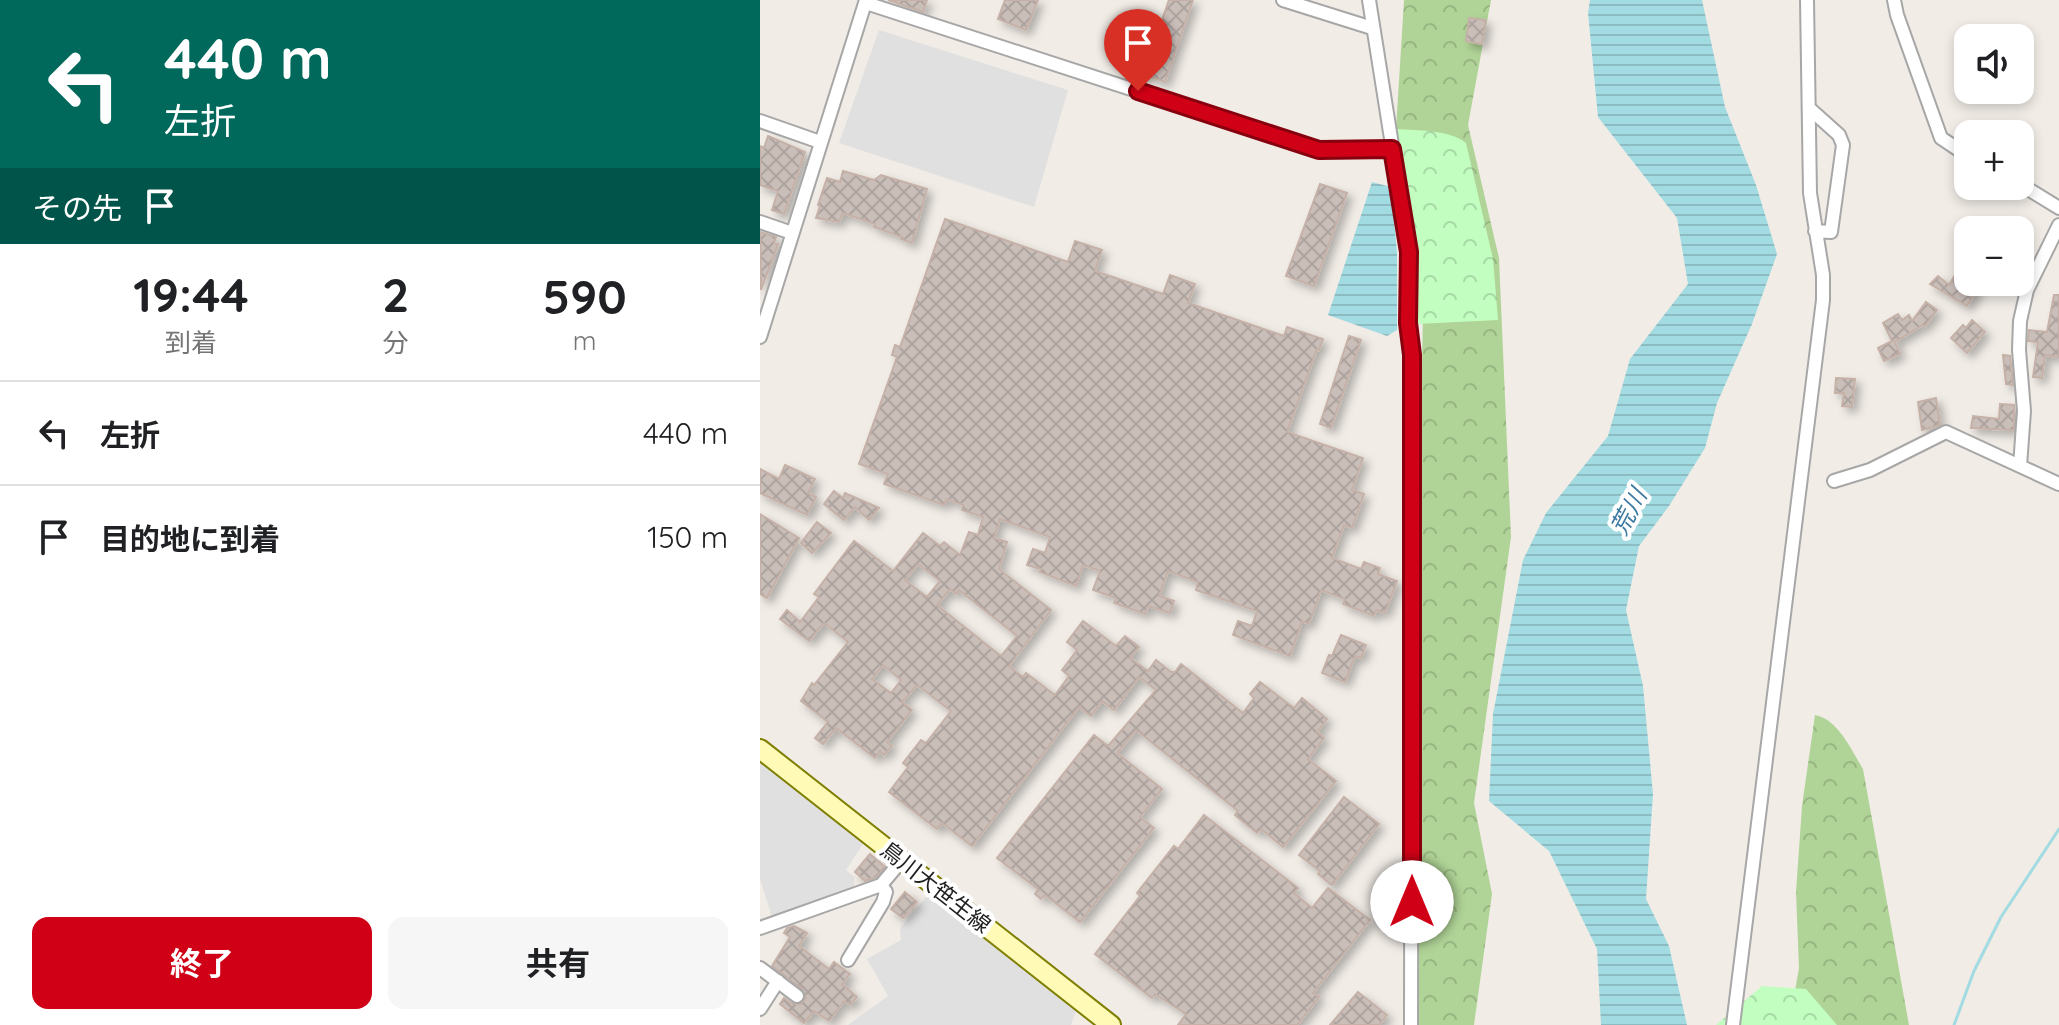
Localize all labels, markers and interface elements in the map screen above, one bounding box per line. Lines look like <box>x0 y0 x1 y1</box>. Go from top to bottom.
pin <box>1104 9 1172 91</box>
icon: arrive <box>1116 21 1160 65</box>
text: 440 m <box>164 23 332 93</box>
map controls <box>1954 24 2034 296</box>
button: sound <box>1954 24 2034 104</box>
icon: left <box>32 32 136 136</box>
text: 左折 <box>164 98 236 143</box>
button: + <box>1954 120 2034 200</box>
icon: arrive <box>138 184 182 228</box>
text: その先 <box>32 189 122 227</box>
button: − <box>1954 216 2034 296</box>
text: 19:44 <box>133 264 249 324</box>
text: 2 <box>382 264 409 324</box>
text: 590 <box>542 266 627 326</box>
text: m <box>573 324 596 357</box>
text: 到着 <box>165 326 217 359</box>
text: 分 <box>383 326 409 359</box>
icon: left <box>32 411 76 455</box>
text: 440 m <box>643 414 728 452</box>
text: 左折 <box>100 416 160 454</box>
water label: 荒川 <box>1604 481 1654 540</box>
icon: arrive <box>32 515 76 559</box>
text: 150 m <box>647 518 728 556</box>
text: 目的地に到着 <box>100 520 280 558</box>
street label: 鳥川大笹生線 <box>875 835 997 939</box>
position arrow <box>1370 860 1454 944</box>
button: 終了 <box>32 917 372 1009</box>
button: 共有 <box>388 917 728 1009</box>

